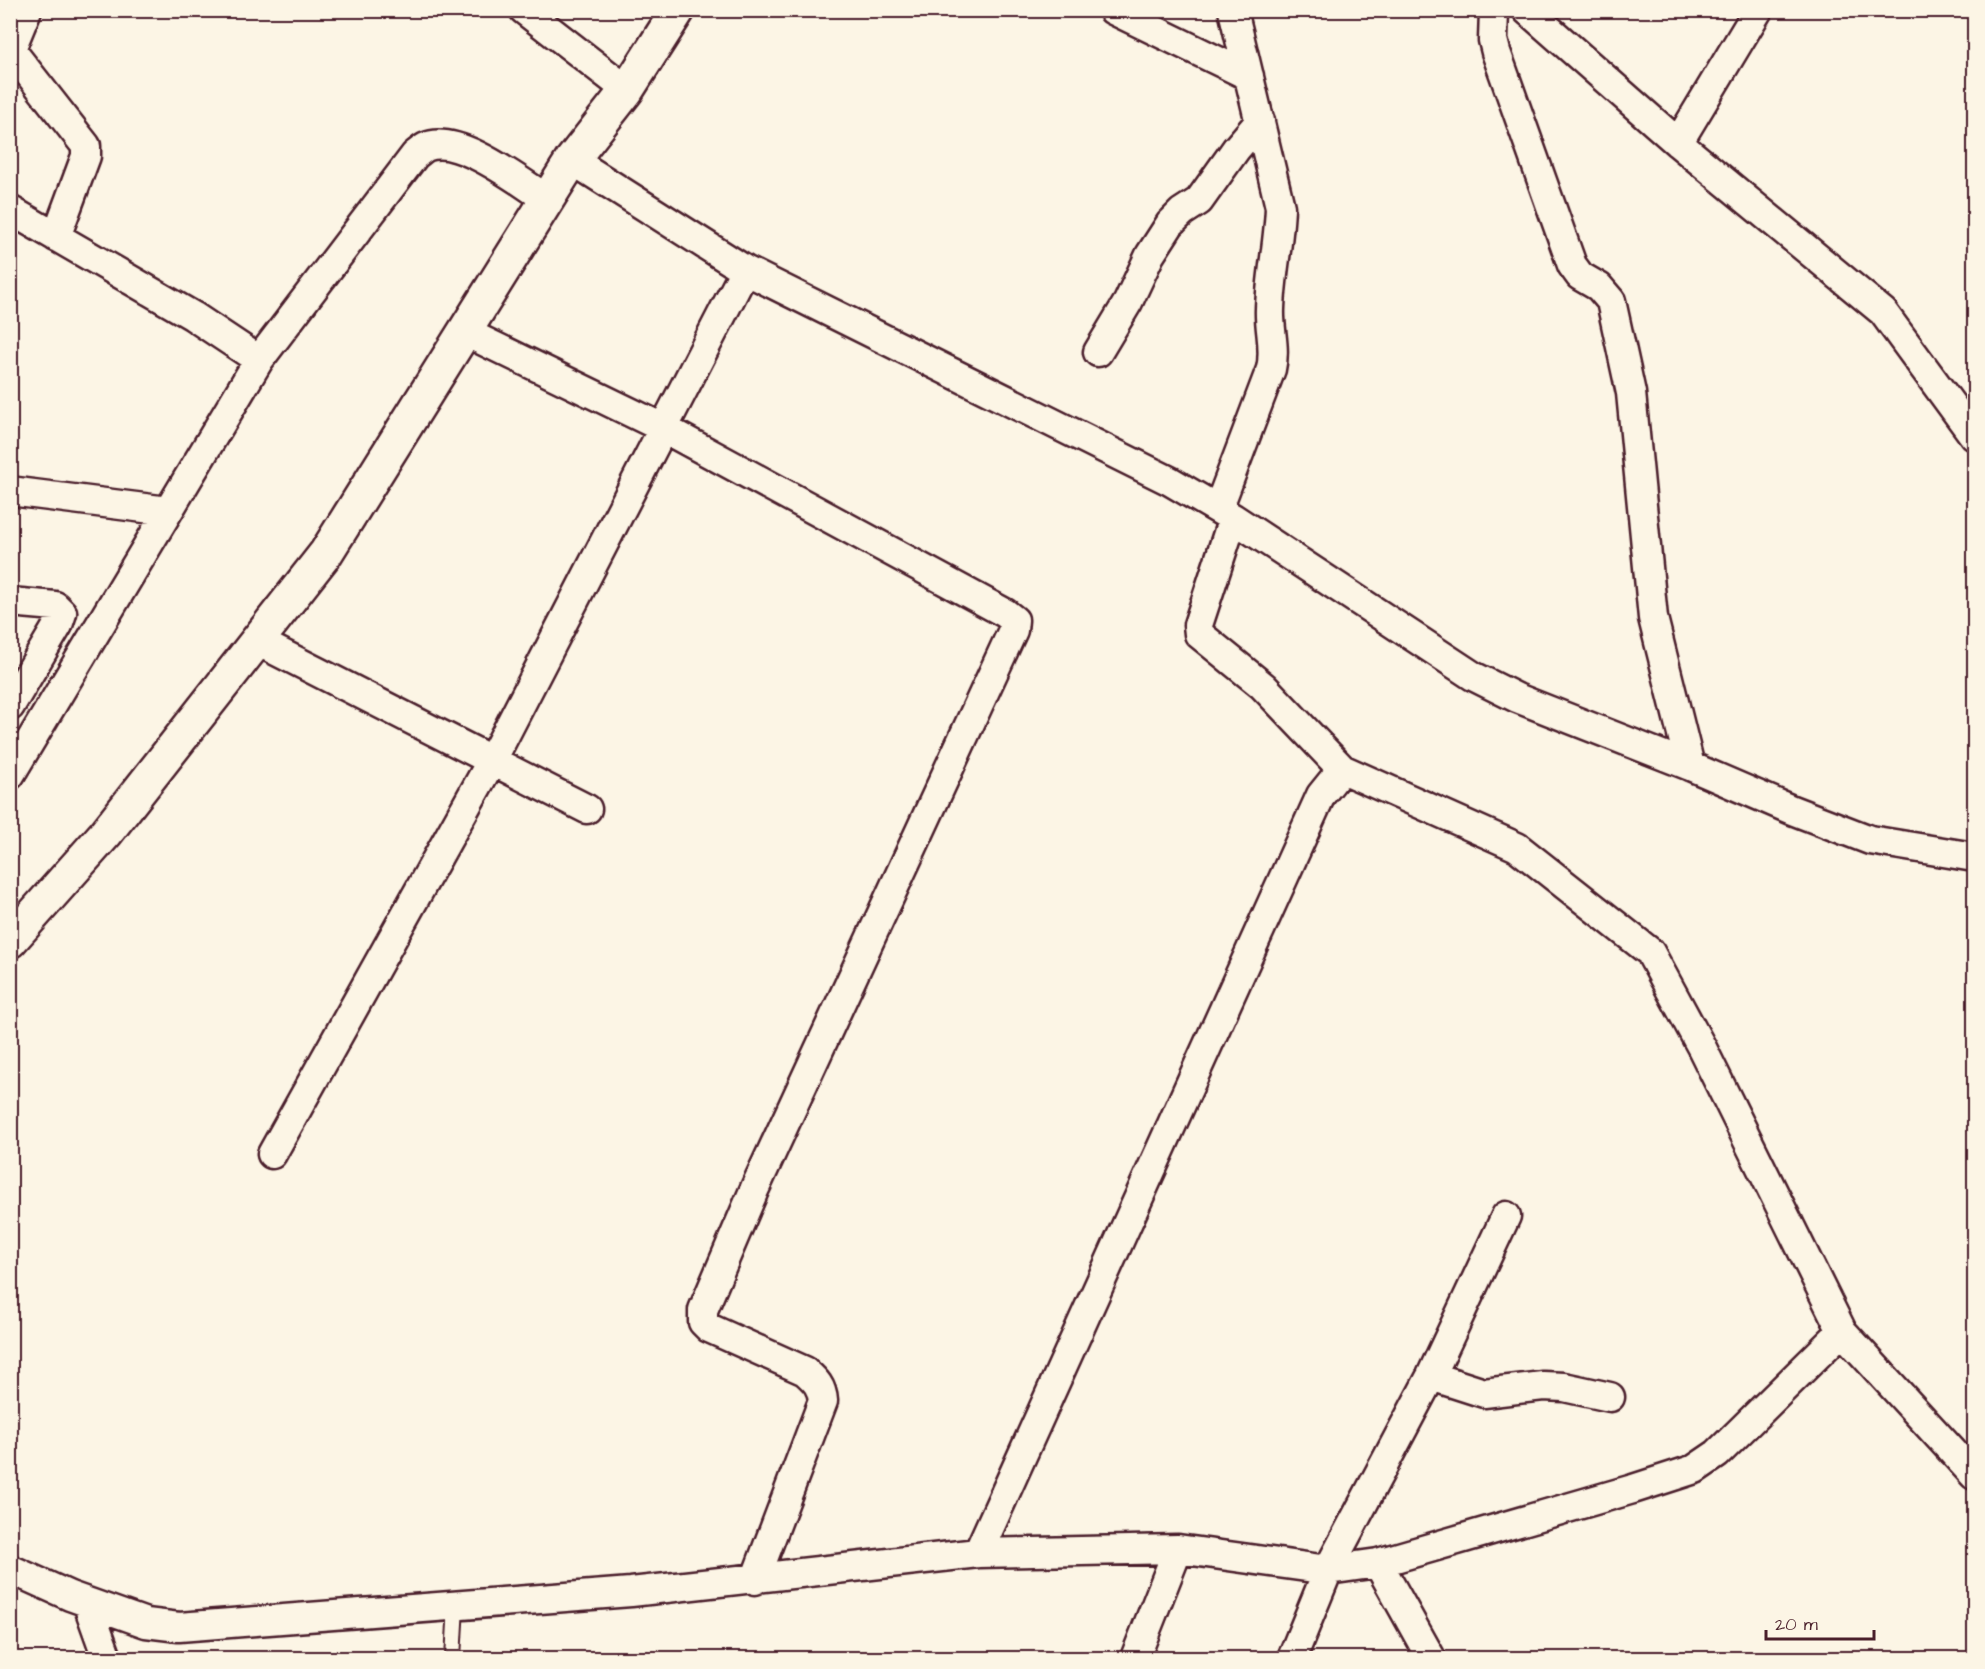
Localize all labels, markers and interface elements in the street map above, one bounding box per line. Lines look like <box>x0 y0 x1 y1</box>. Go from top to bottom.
scale bar <box>1766 1603 1874 1641</box>
text: 20 m <box>1775 1612 1818 1637</box>

